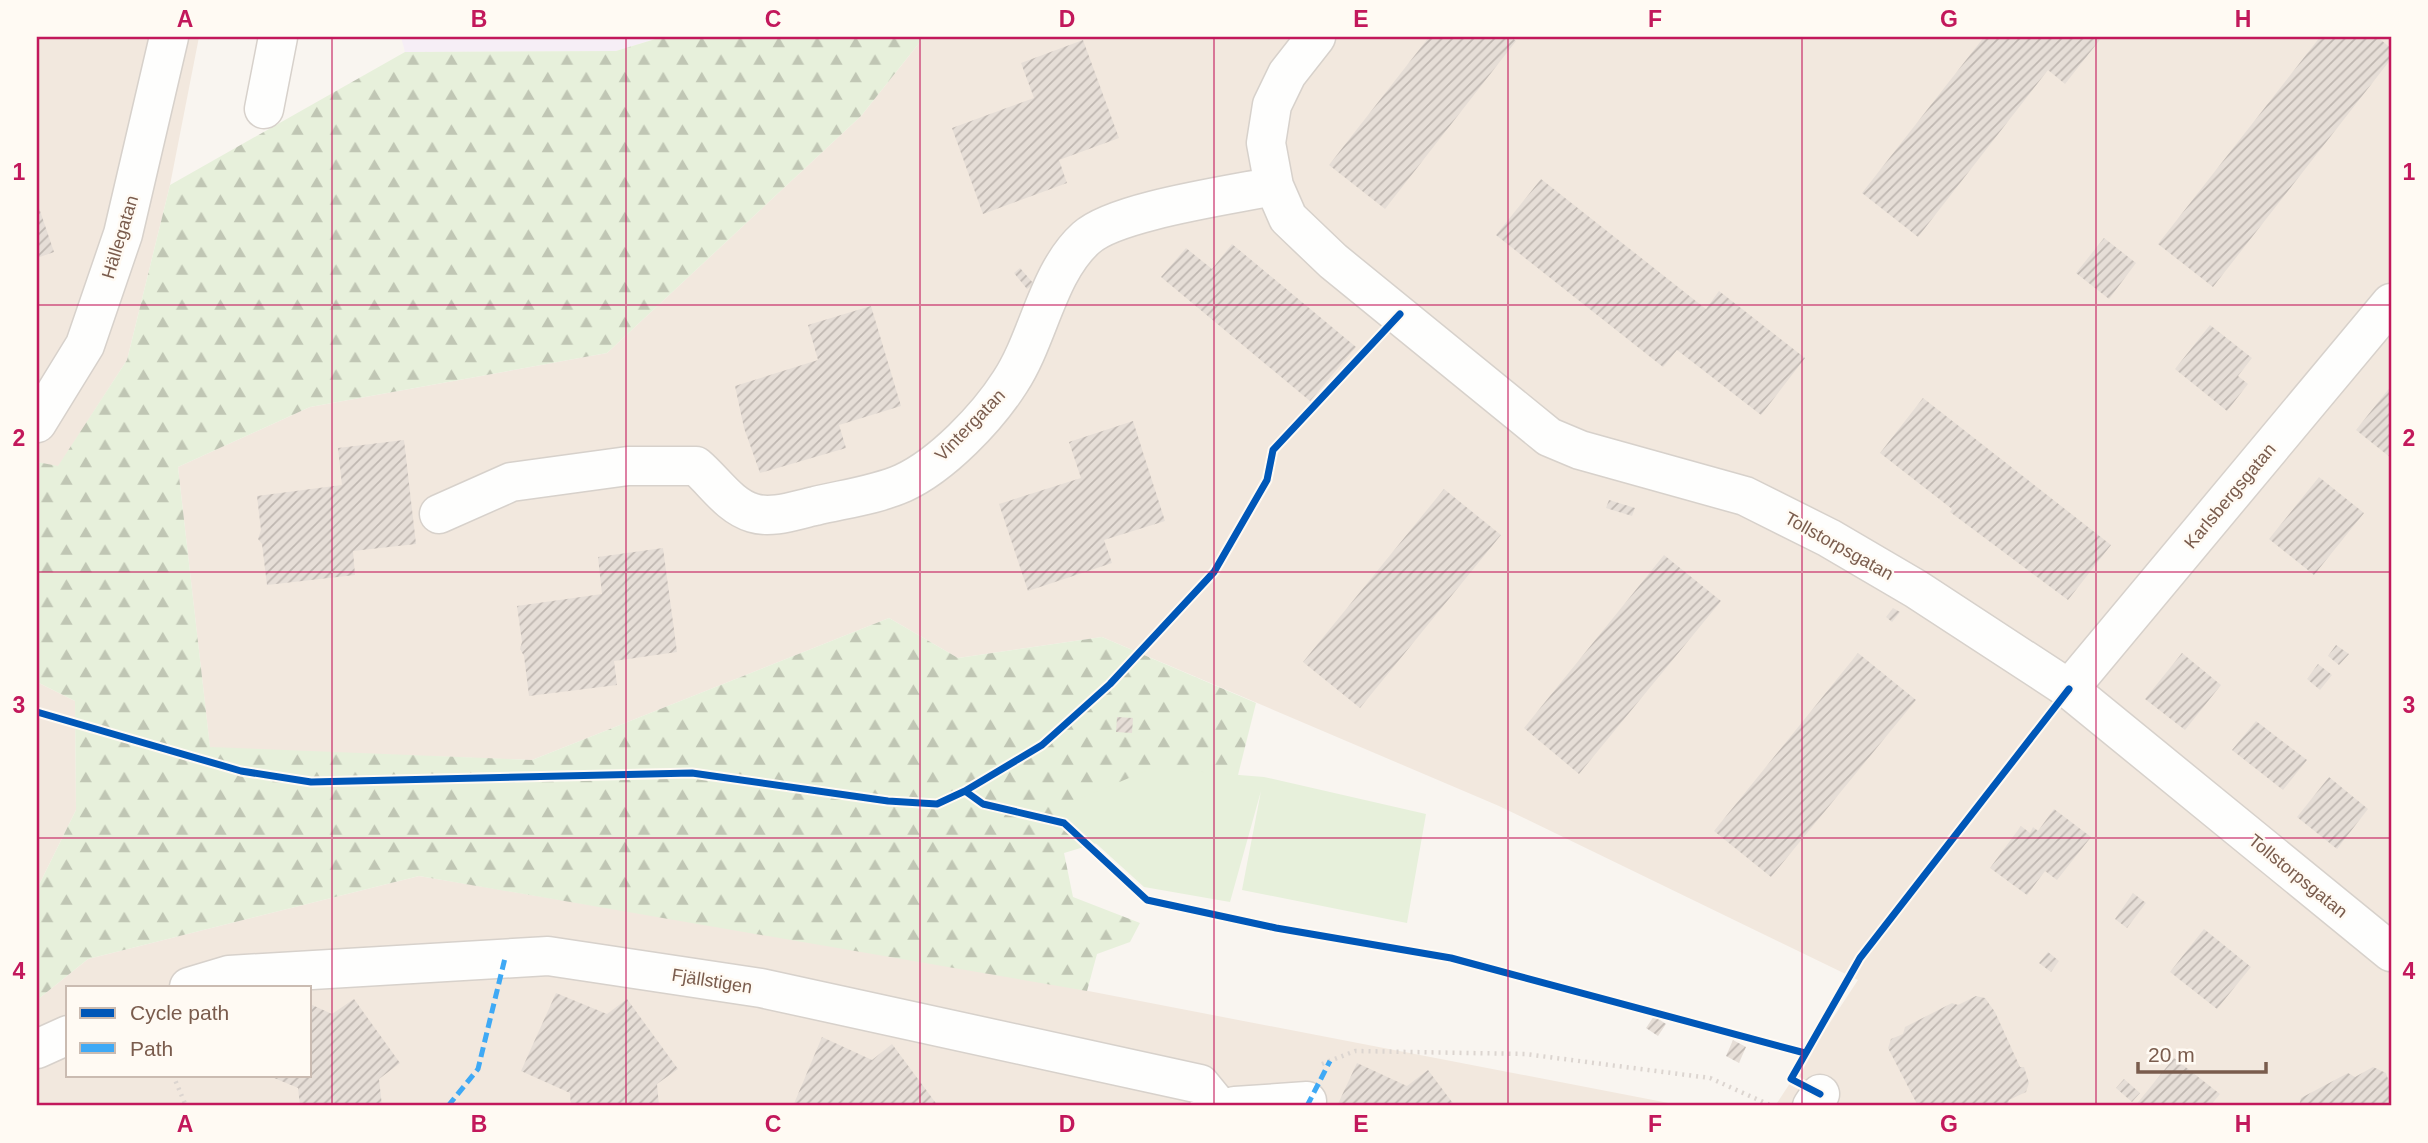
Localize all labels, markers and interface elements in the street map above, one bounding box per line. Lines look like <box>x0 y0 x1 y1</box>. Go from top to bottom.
text: A <box>177 6 193 32</box>
text: B <box>471 6 487 32</box>
text: C <box>765 6 781 32</box>
text: D <box>1059 6 1075 32</box>
text: E <box>1353 6 1369 32</box>
text: F <box>1648 6 1662 32</box>
text: G <box>1940 6 1958 32</box>
text: H <box>2235 6 2251 32</box>
text: 1 <box>13 159 26 185</box>
text: 1 <box>2403 159 2416 185</box>
street label: Hällegatan <box>98 193 142 281</box>
street label: Vintergatan <box>931 385 1009 465</box>
text: 2 <box>13 425 25 451</box>
text: 2 <box>2403 425 2415 451</box>
street label: Karlsbergsgatan <box>2180 439 2280 553</box>
street label: Tollstorpsgatan <box>1781 508 1897 584</box>
text: 3 <box>13 692 25 718</box>
text: 3 <box>2403 692 2415 718</box>
street label: Tollstorpsgatan <box>2245 830 2351 922</box>
text: 4 <box>13 958 26 984</box>
text: 4 <box>2403 958 2416 984</box>
street label: Fjällstigen <box>670 965 754 997</box>
legend <box>66 986 312 1076</box>
text: Cycle path <box>130 1001 229 1024</box>
scale bar <box>2138 1031 2265 1075</box>
text: Path <box>130 1037 173 1060</box>
text: 20 m <box>2148 1043 2195 1066</box>
text: A <box>177 1111 193 1137</box>
text: B <box>471 1111 487 1137</box>
text: C <box>765 1111 781 1137</box>
text: D <box>1059 1111 1075 1137</box>
text: E <box>1353 1111 1369 1137</box>
text: F <box>1648 1111 1662 1137</box>
text: G <box>1940 1111 1958 1137</box>
text: H <box>2235 1111 2251 1137</box>

